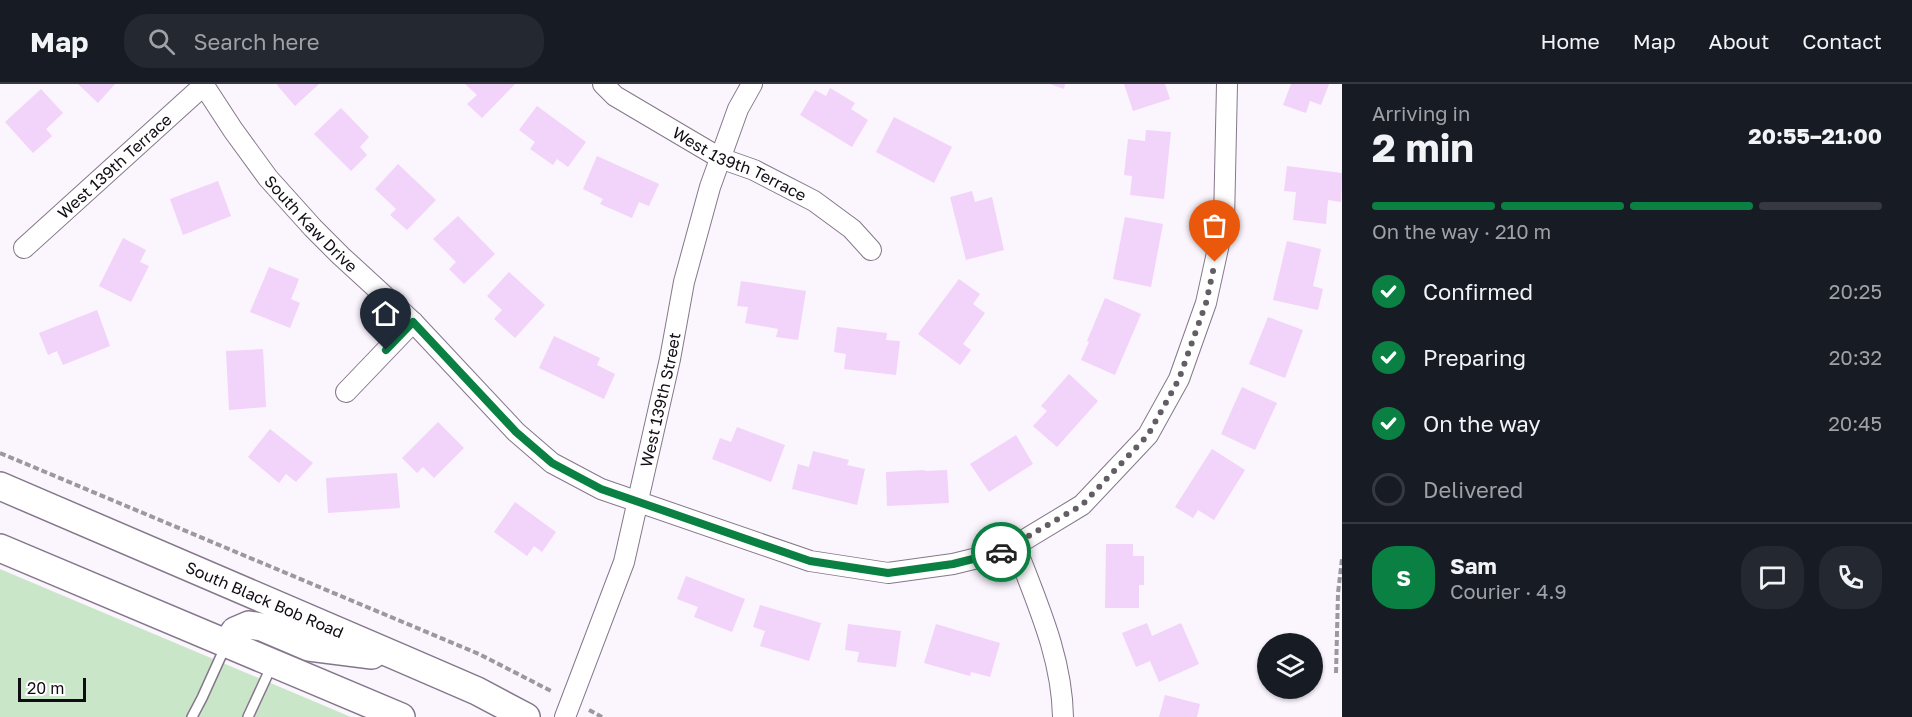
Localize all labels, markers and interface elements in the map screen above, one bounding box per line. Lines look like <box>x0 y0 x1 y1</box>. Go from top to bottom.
search box <box>124 14 544 68</box>
text: Map <box>30 25 88 58</box>
icon: search <box>145 25 178 58</box>
text: Search here <box>193 28 319 55</box>
text: Home <box>1540 28 1600 54</box>
text: Map <box>1633 28 1676 54</box>
text: About <box>1709 28 1769 54</box>
text: Contact <box>1802 28 1882 54</box>
text: Arriving in <box>1372 101 1470 125</box>
street label: West 139th Terrace <box>53 109 176 223</box>
street label: West 139th Terrace <box>669 122 810 205</box>
text: 20:55–21:00 <box>1748 122 1882 149</box>
text: 2 min <box>1372 124 1474 171</box>
street label: South Kaw Drive <box>260 171 362 276</box>
pin <box>1189 200 1240 262</box>
icon: bag <box>1198 209 1231 242</box>
text: On the way · 210 m <box>1372 219 1551 243</box>
icon: check <box>1372 275 1405 308</box>
text: Confirmed <box>1423 278 1533 305</box>
text: 20:25 <box>1829 279 1882 303</box>
pin <box>360 288 411 350</box>
icon: home <box>369 297 402 330</box>
street label: West 139th Street <box>636 331 685 469</box>
icon: check <box>1372 341 1405 374</box>
text: Preparing <box>1423 344 1526 371</box>
text: 20:32 <box>1829 345 1882 369</box>
icon: check <box>1372 407 1405 440</box>
text: On the way <box>1423 410 1541 437</box>
text: 20:45 <box>1828 411 1882 435</box>
text: Delivered <box>1423 476 1523 503</box>
courier <box>971 522 1031 582</box>
icon: car <box>985 536 1018 569</box>
button: chat <box>1741 546 1804 609</box>
button: phone <box>1819 546 1882 609</box>
text: Sam <box>1450 552 1497 579</box>
street label: South Black Bob Road <box>183 557 347 642</box>
text: S <box>1396 564 1411 591</box>
text: Courier · 4.9 <box>1450 579 1567 603</box>
map controls <box>1257 633 1323 699</box>
button: layers <box>1257 633 1323 699</box>
scale bar <box>18 675 86 702</box>
text: 20 m <box>27 678 64 698</box>

